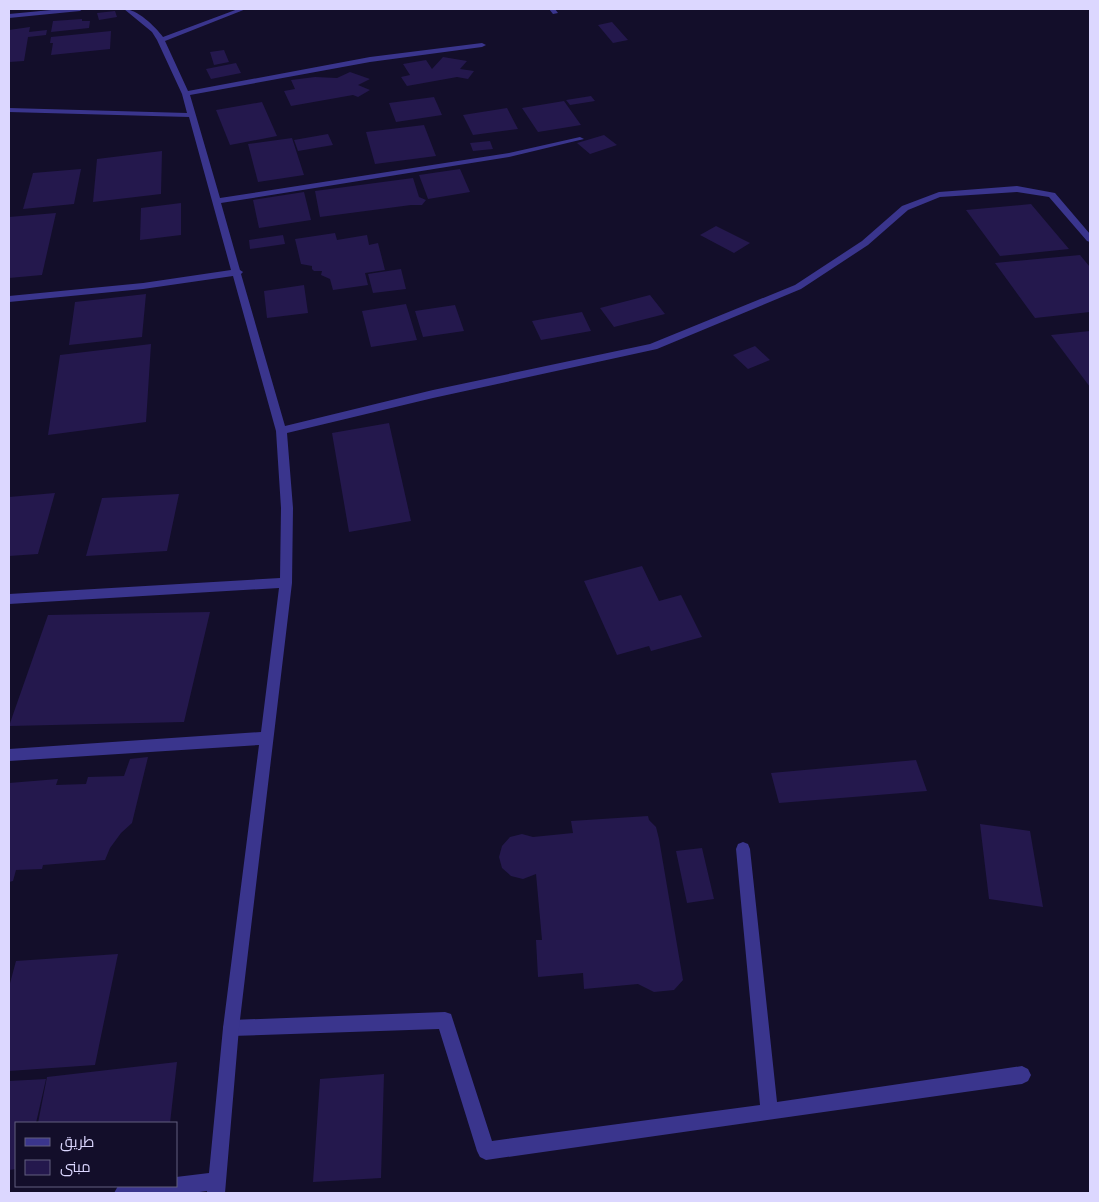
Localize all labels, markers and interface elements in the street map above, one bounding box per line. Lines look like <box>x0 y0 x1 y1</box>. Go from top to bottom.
legend <box>15 1122 178 1187</box>
text: طريق <box>60 1131 94 1153</box>
text: مبنى <box>60 1156 91 1178</box>

